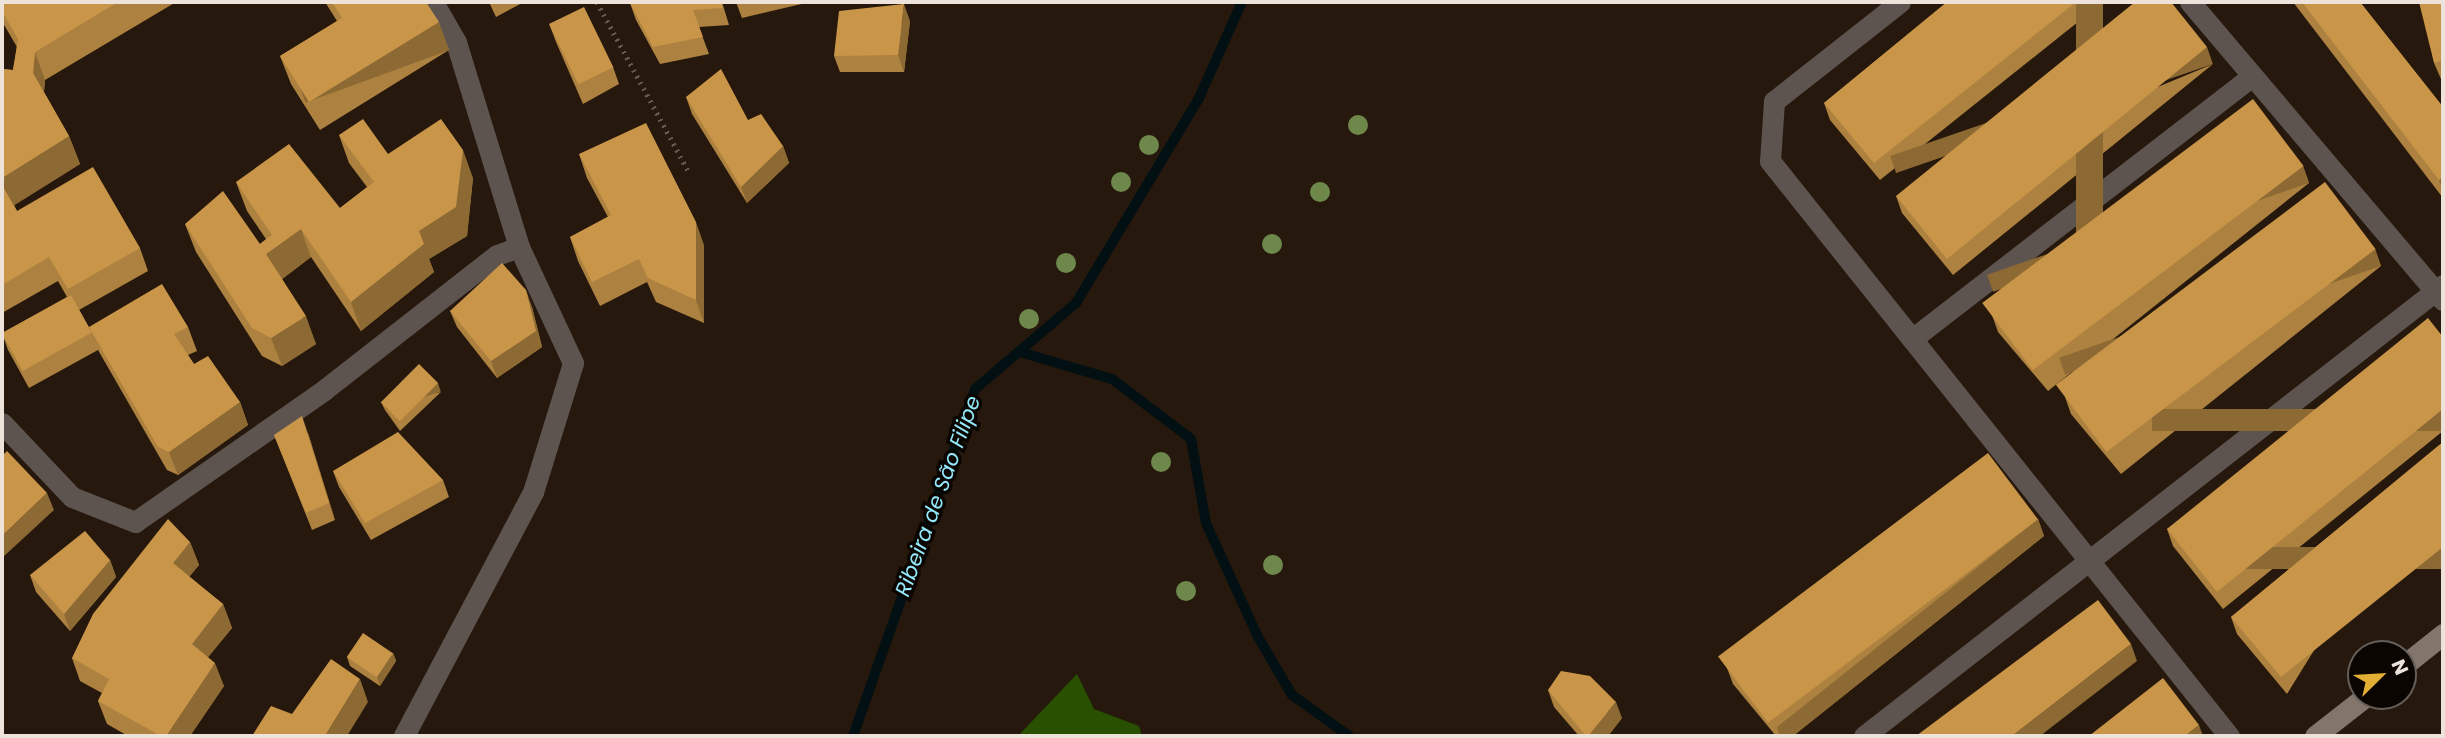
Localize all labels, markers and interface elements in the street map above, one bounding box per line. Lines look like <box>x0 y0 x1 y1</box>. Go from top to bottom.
water label: Ribeira de São Filipe <box>890 392 986 600</box>
north arrow <box>2347 640 2417 710</box>
text: N <box>2385 655 2415 679</box>

